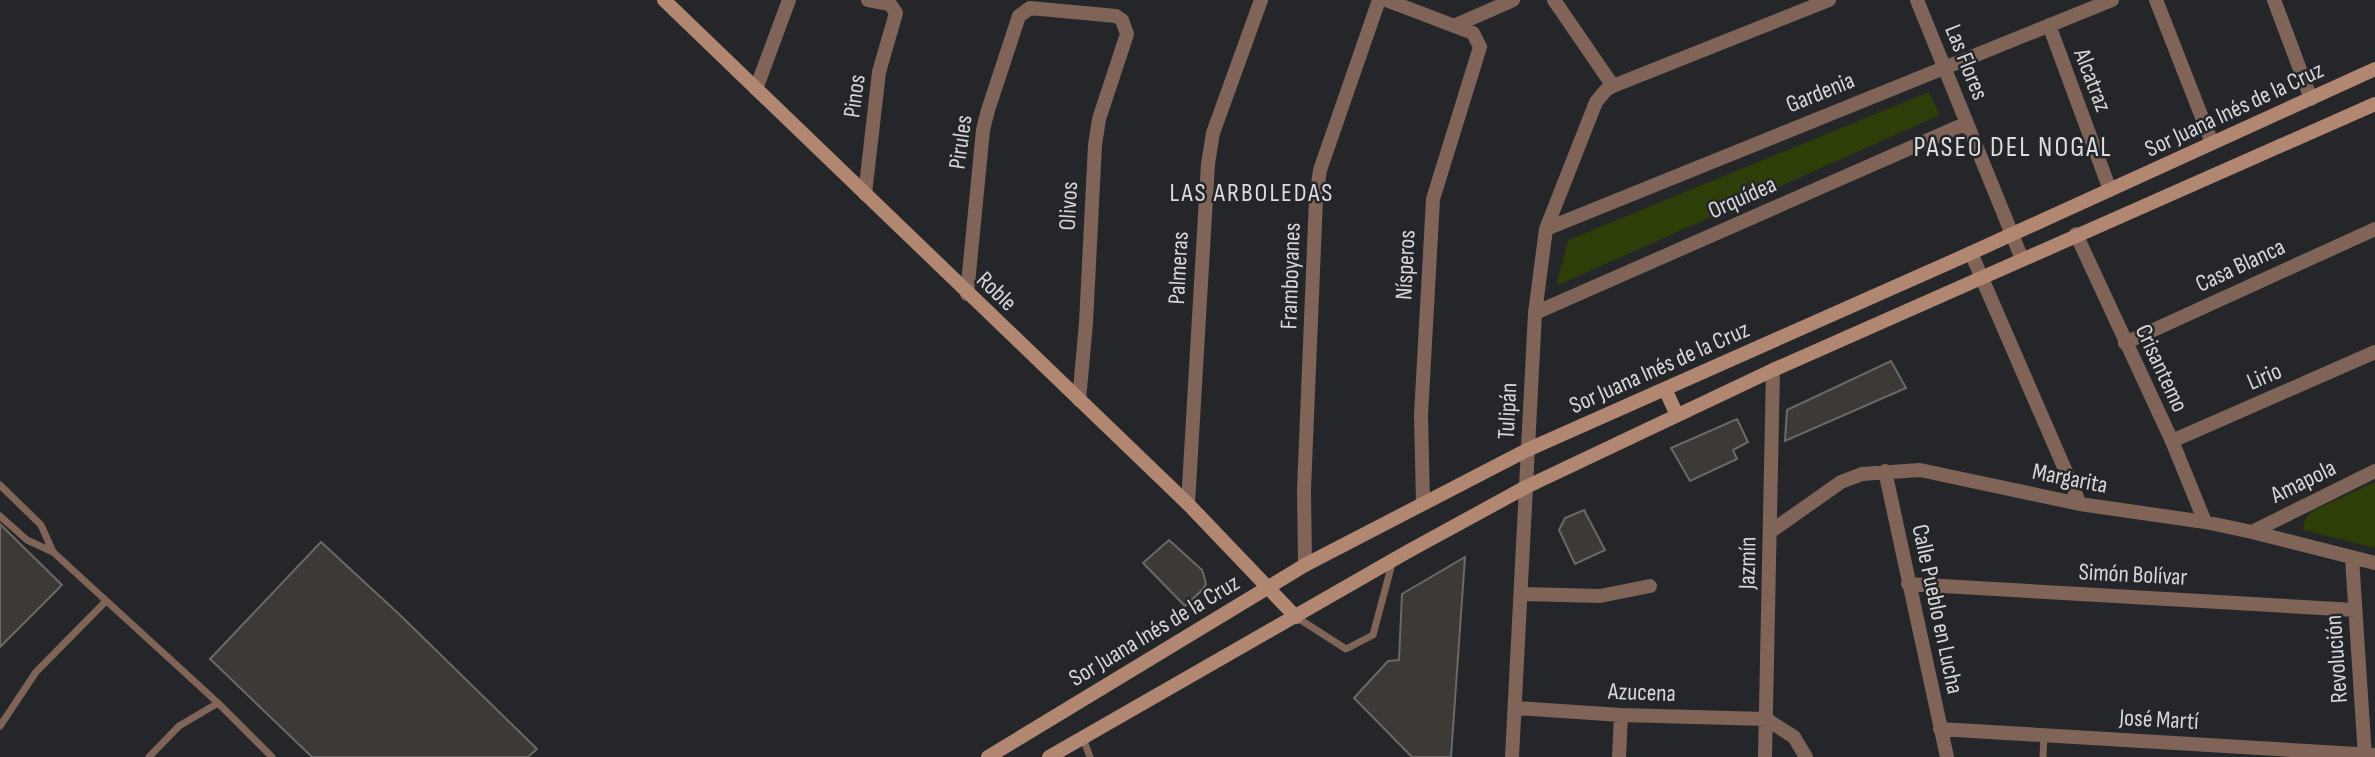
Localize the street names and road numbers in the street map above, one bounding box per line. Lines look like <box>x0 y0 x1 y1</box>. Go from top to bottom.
street label: Las Flores <box>1938 20 1995 104</box>
street label: Alcatraz <box>2067 44 2118 116</box>
street label: Sor Juana Inés de la Cruz <box>2140 55 2328 164</box>
street label: Gardenia <box>1782 66 1859 119</box>
street label: Pinos <box>837 73 872 120</box>
street label: Pirules <box>942 113 979 171</box>
street label: Orquídea <box>1704 170 1781 225</box>
street label: Olivos <box>1053 181 1084 231</box>
street label: Framboyanes <box>1274 222 1307 330</box>
street label: Nísperos <box>1389 229 1422 301</box>
street label: Palmeras <box>1162 231 1195 305</box>
street label: Casa Blanca <box>2191 232 2289 299</box>
street label: Roble <box>970 265 1023 317</box>
street label: Sor Juana Inés de la Cruz <box>1565 315 1754 420</box>
street label: Crisantemo <box>2129 320 2194 417</box>
street label: Lirio <box>2243 356 2286 397</box>
street label: Tulipán <box>1492 382 1523 440</box>
street label: Amapola <box>2265 453 2341 510</box>
street label: Margarita <box>2030 457 2110 500</box>
street label: Calle Pueblo en Lucha <box>1905 522 1970 697</box>
street label: Jazmín <box>1733 536 1762 591</box>
street label: Simón Bolívar <box>2078 557 2188 592</box>
street label: Sor Juana Inés de la Cruz <box>1064 568 1245 693</box>
street label: Revolución <box>2319 614 2354 704</box>
street label: Azucena <box>1607 677 1676 708</box>
street label: José Martí <box>2118 703 2200 736</box>

